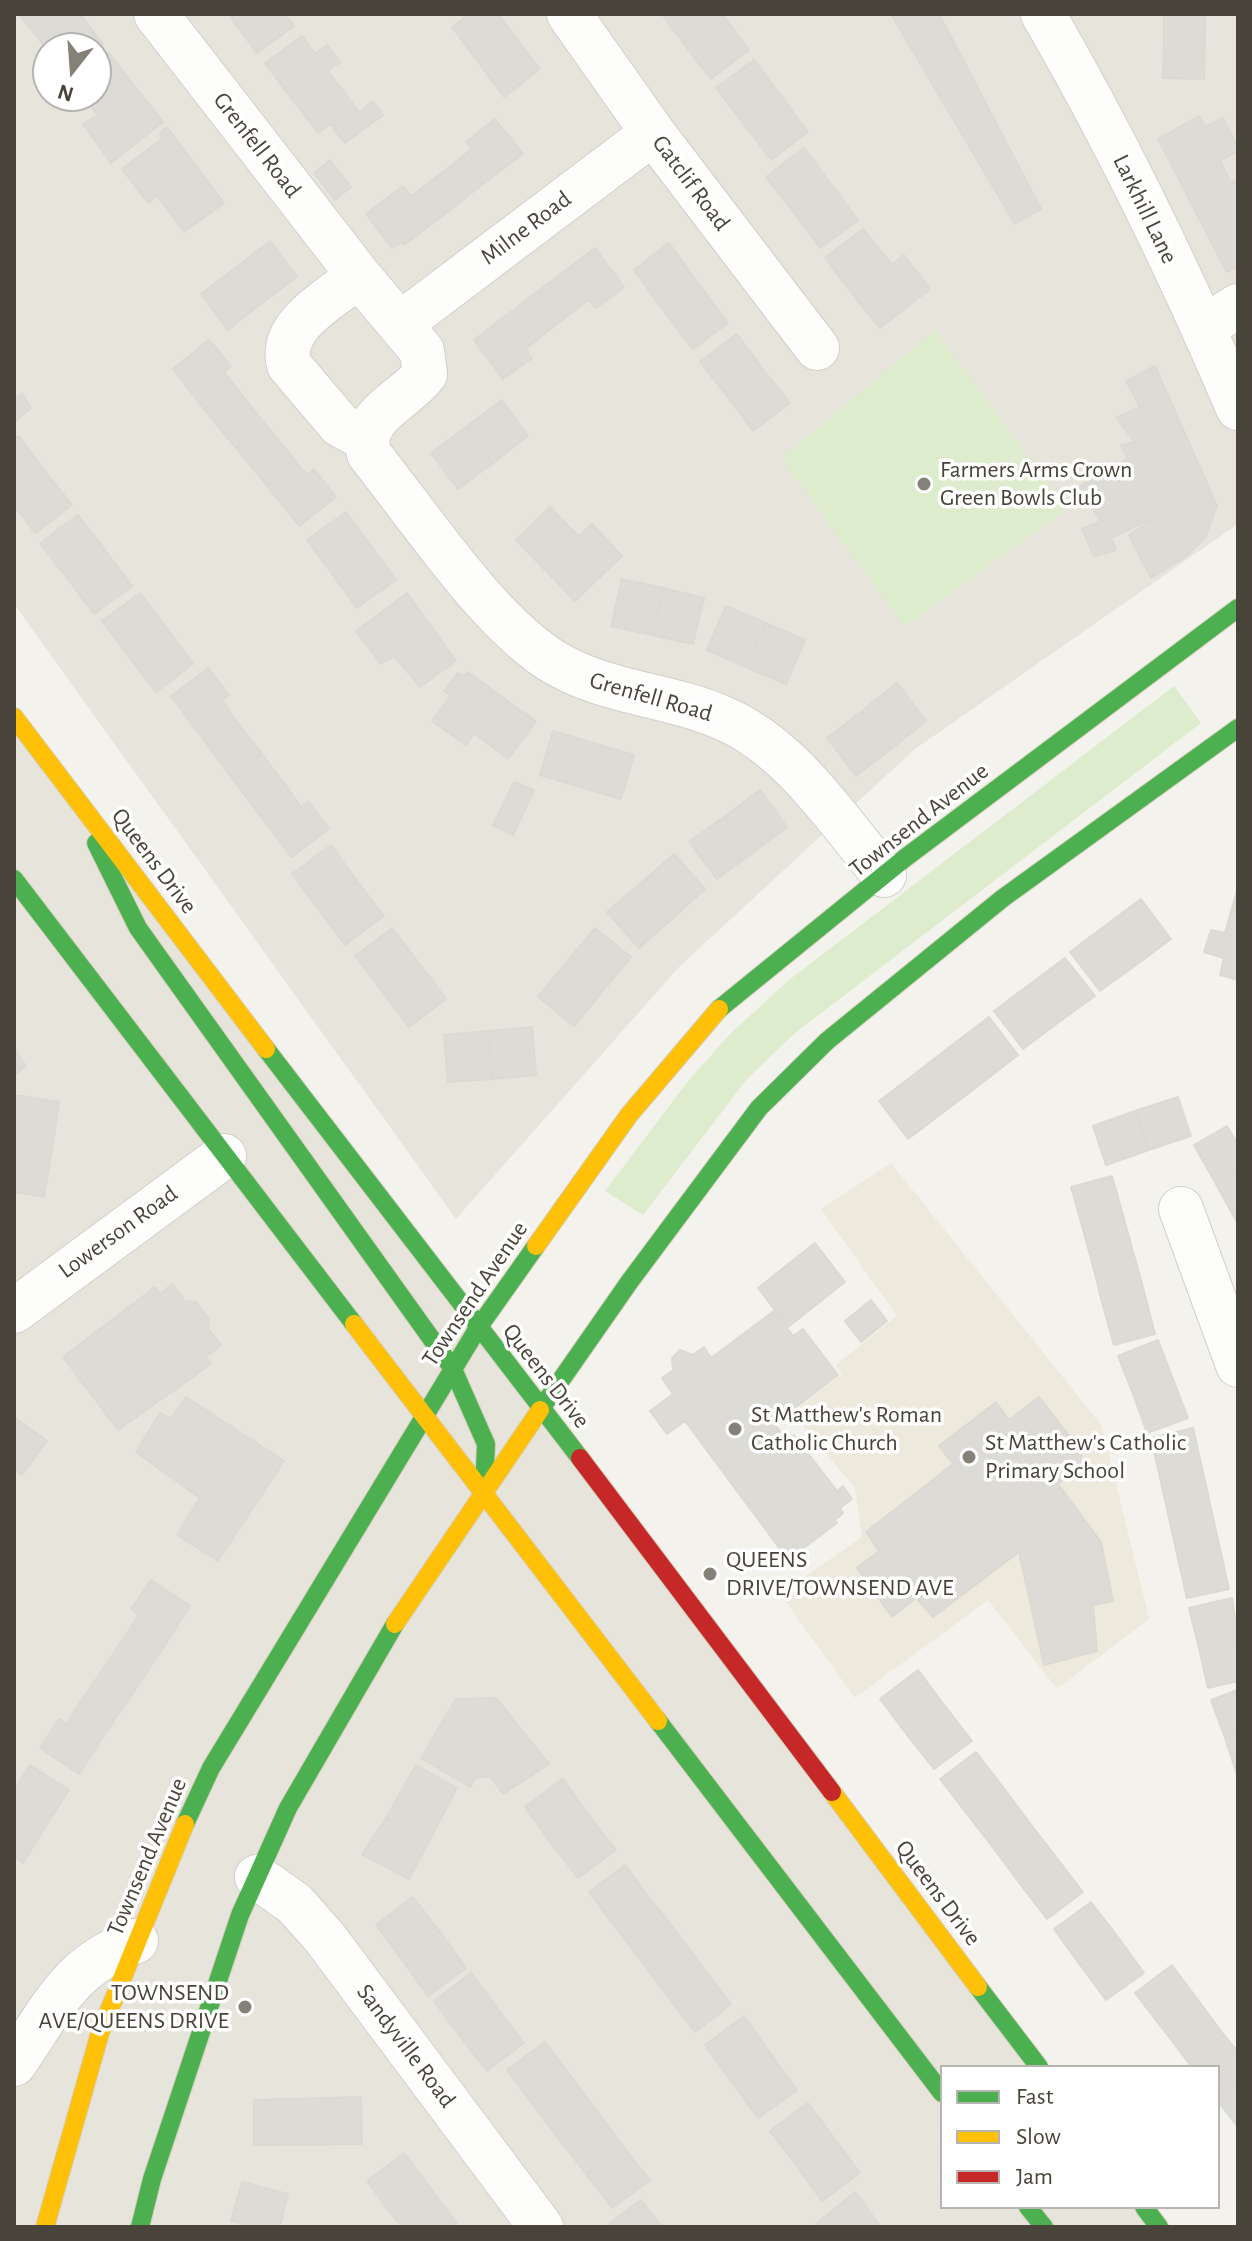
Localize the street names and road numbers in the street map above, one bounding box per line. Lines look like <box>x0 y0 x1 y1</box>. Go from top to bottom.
street label: Grenfell Road <box>207 86 307 204</box>
street label: Gatclif Road <box>646 129 736 237</box>
street label: Larkhill Lane <box>1106 150 1184 268</box>
street label: Milne Road <box>475 185 577 271</box>
street label: Grenfell Road <box>586 666 716 728</box>
street label: Townsend Avenue <box>844 757 994 883</box>
street label: Queens Drive <box>105 802 203 920</box>
street label: Lowerson Road <box>53 1179 183 1285</box>
street label: Townsend Avenue <box>416 1216 534 1372</box>
street label: Queens Drive <box>496 1318 596 1434</box>
street label: Townsend Avenue <box>101 1774 193 1940</box>
street label: Queens Drive <box>889 1834 987 1952</box>
street label: Sandyville Road <box>350 1979 462 2113</box>

